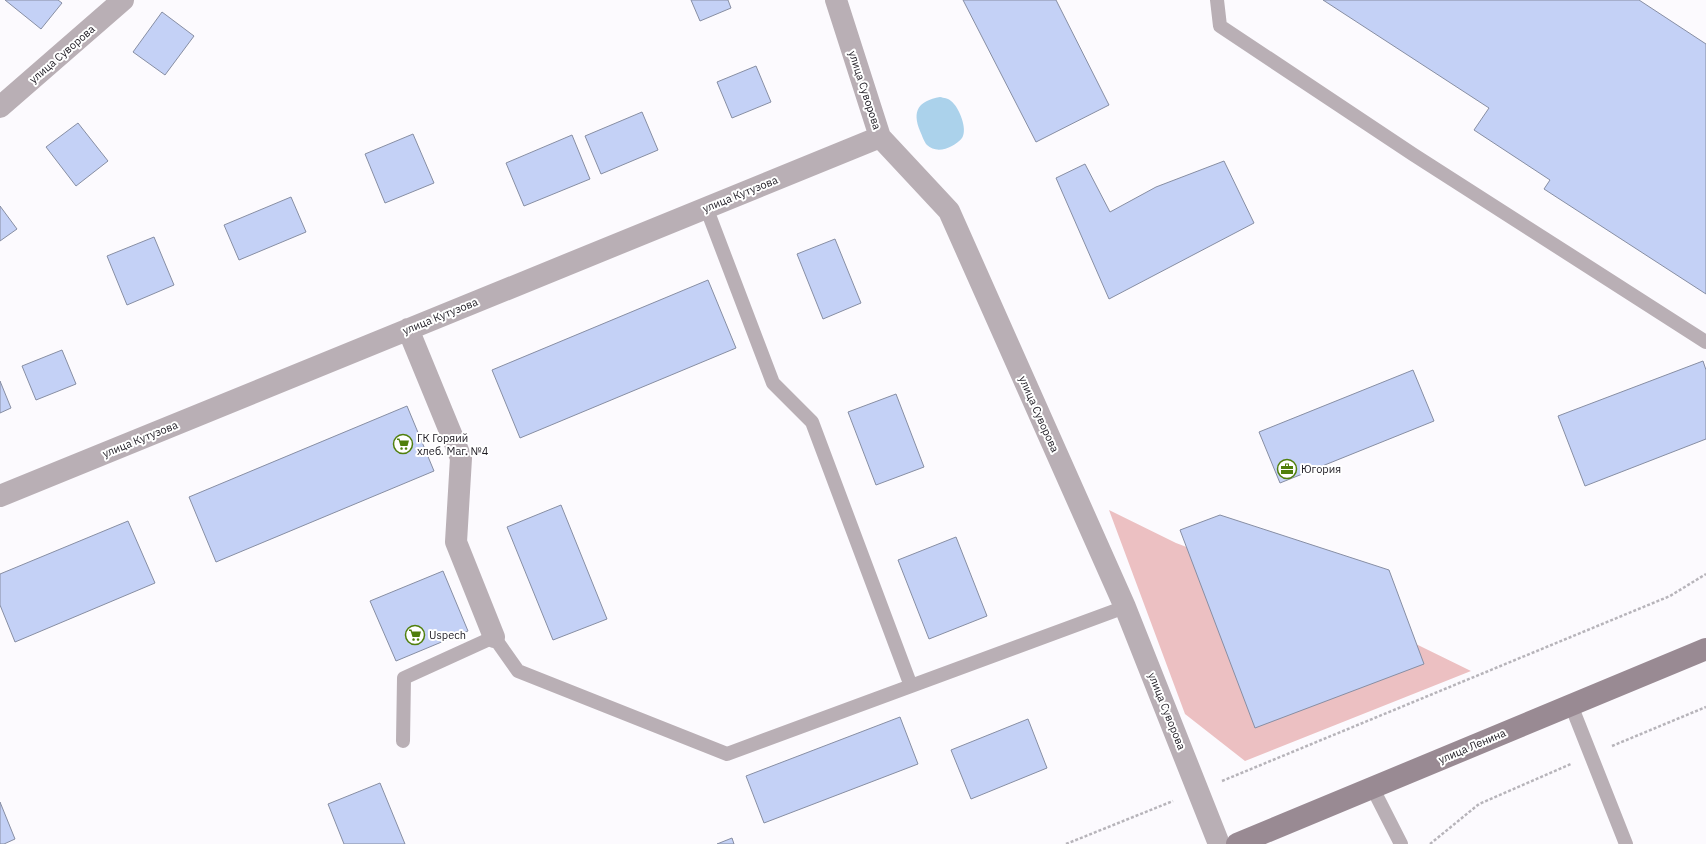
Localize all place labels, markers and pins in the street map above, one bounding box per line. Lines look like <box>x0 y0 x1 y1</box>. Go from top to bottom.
place label: ГК Горяий хлеб. Маг. №4 <box>417 431 489 458</box>
supermarket icon: ГК Горяий хлеб. Маг. №4 <box>392 433 414 455</box>
office icon: Югория <box>1276 458 1298 480</box>
place label: Югория <box>1301 462 1341 476</box>
supermarket icon: Uspech <box>404 624 426 646</box>
place label: Uspech <box>429 628 466 642</box>

